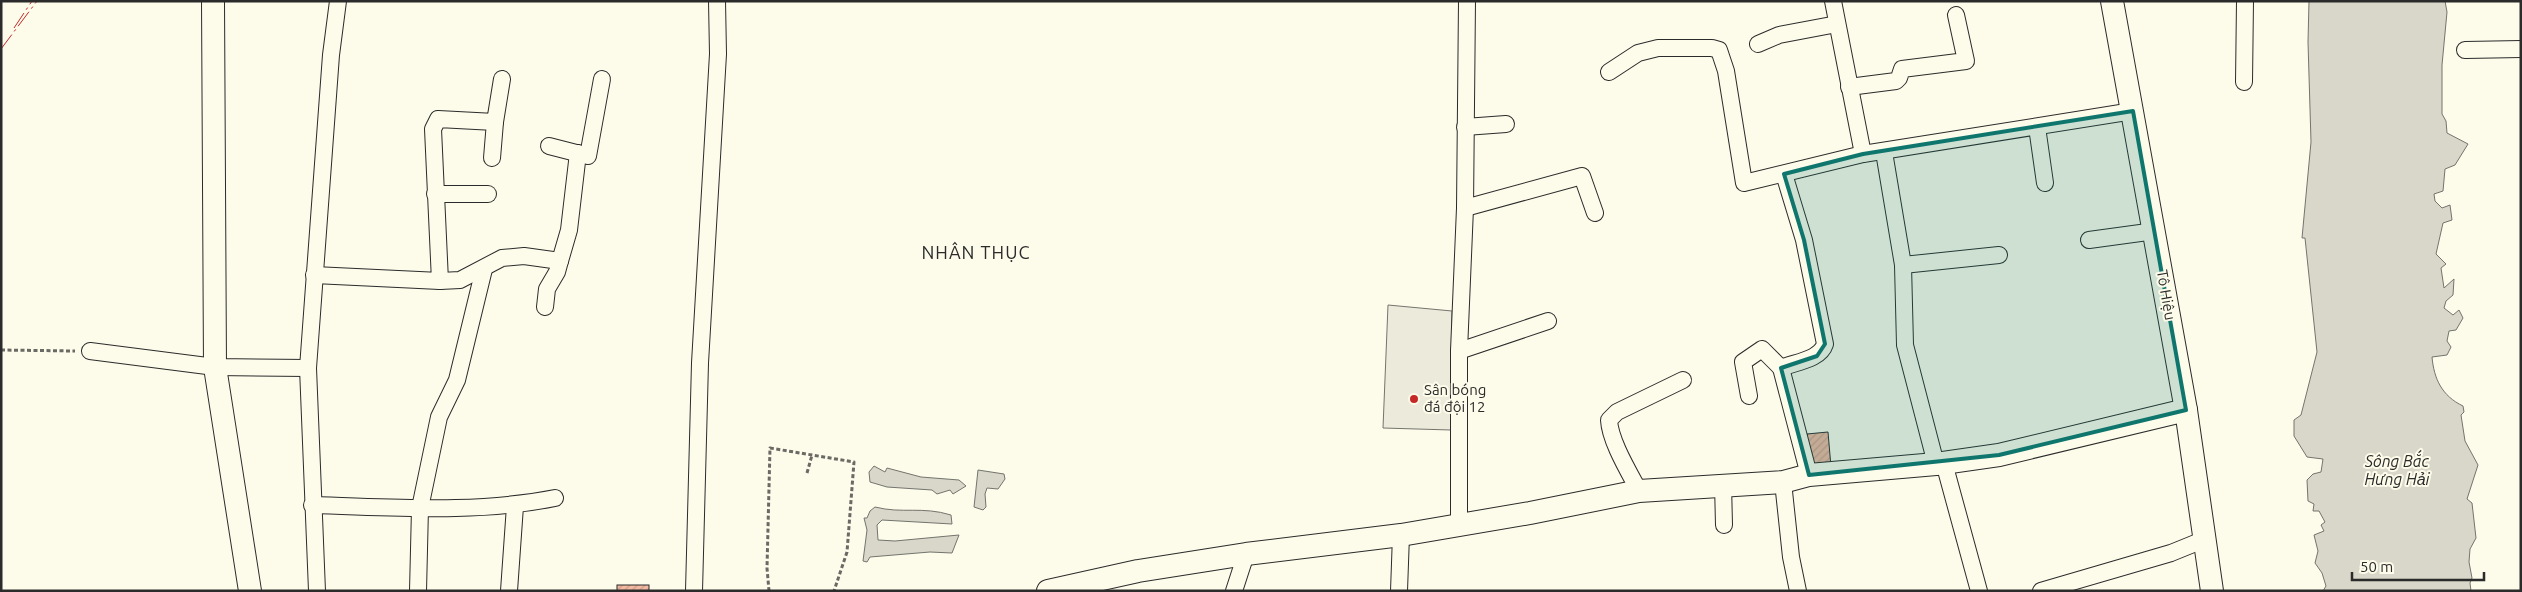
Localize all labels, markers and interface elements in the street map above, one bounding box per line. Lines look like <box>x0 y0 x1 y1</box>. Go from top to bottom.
district label: NHÂN THỤC <box>922 241 1030 262</box>
street label: Tô Hiệu <box>2154 268 2179 321</box>
place label: Sân bóng đá đội 12 <box>1424 381 1486 415</box>
marker: Sân bóng đá đội 12 <box>1408 393 1420 405</box>
water label: Sông Bắc Hưng Hải <box>2364 449 2431 488</box>
scale bar <box>2352 550 2484 582</box>
text: 50 m <box>2360 558 2393 575</box>

